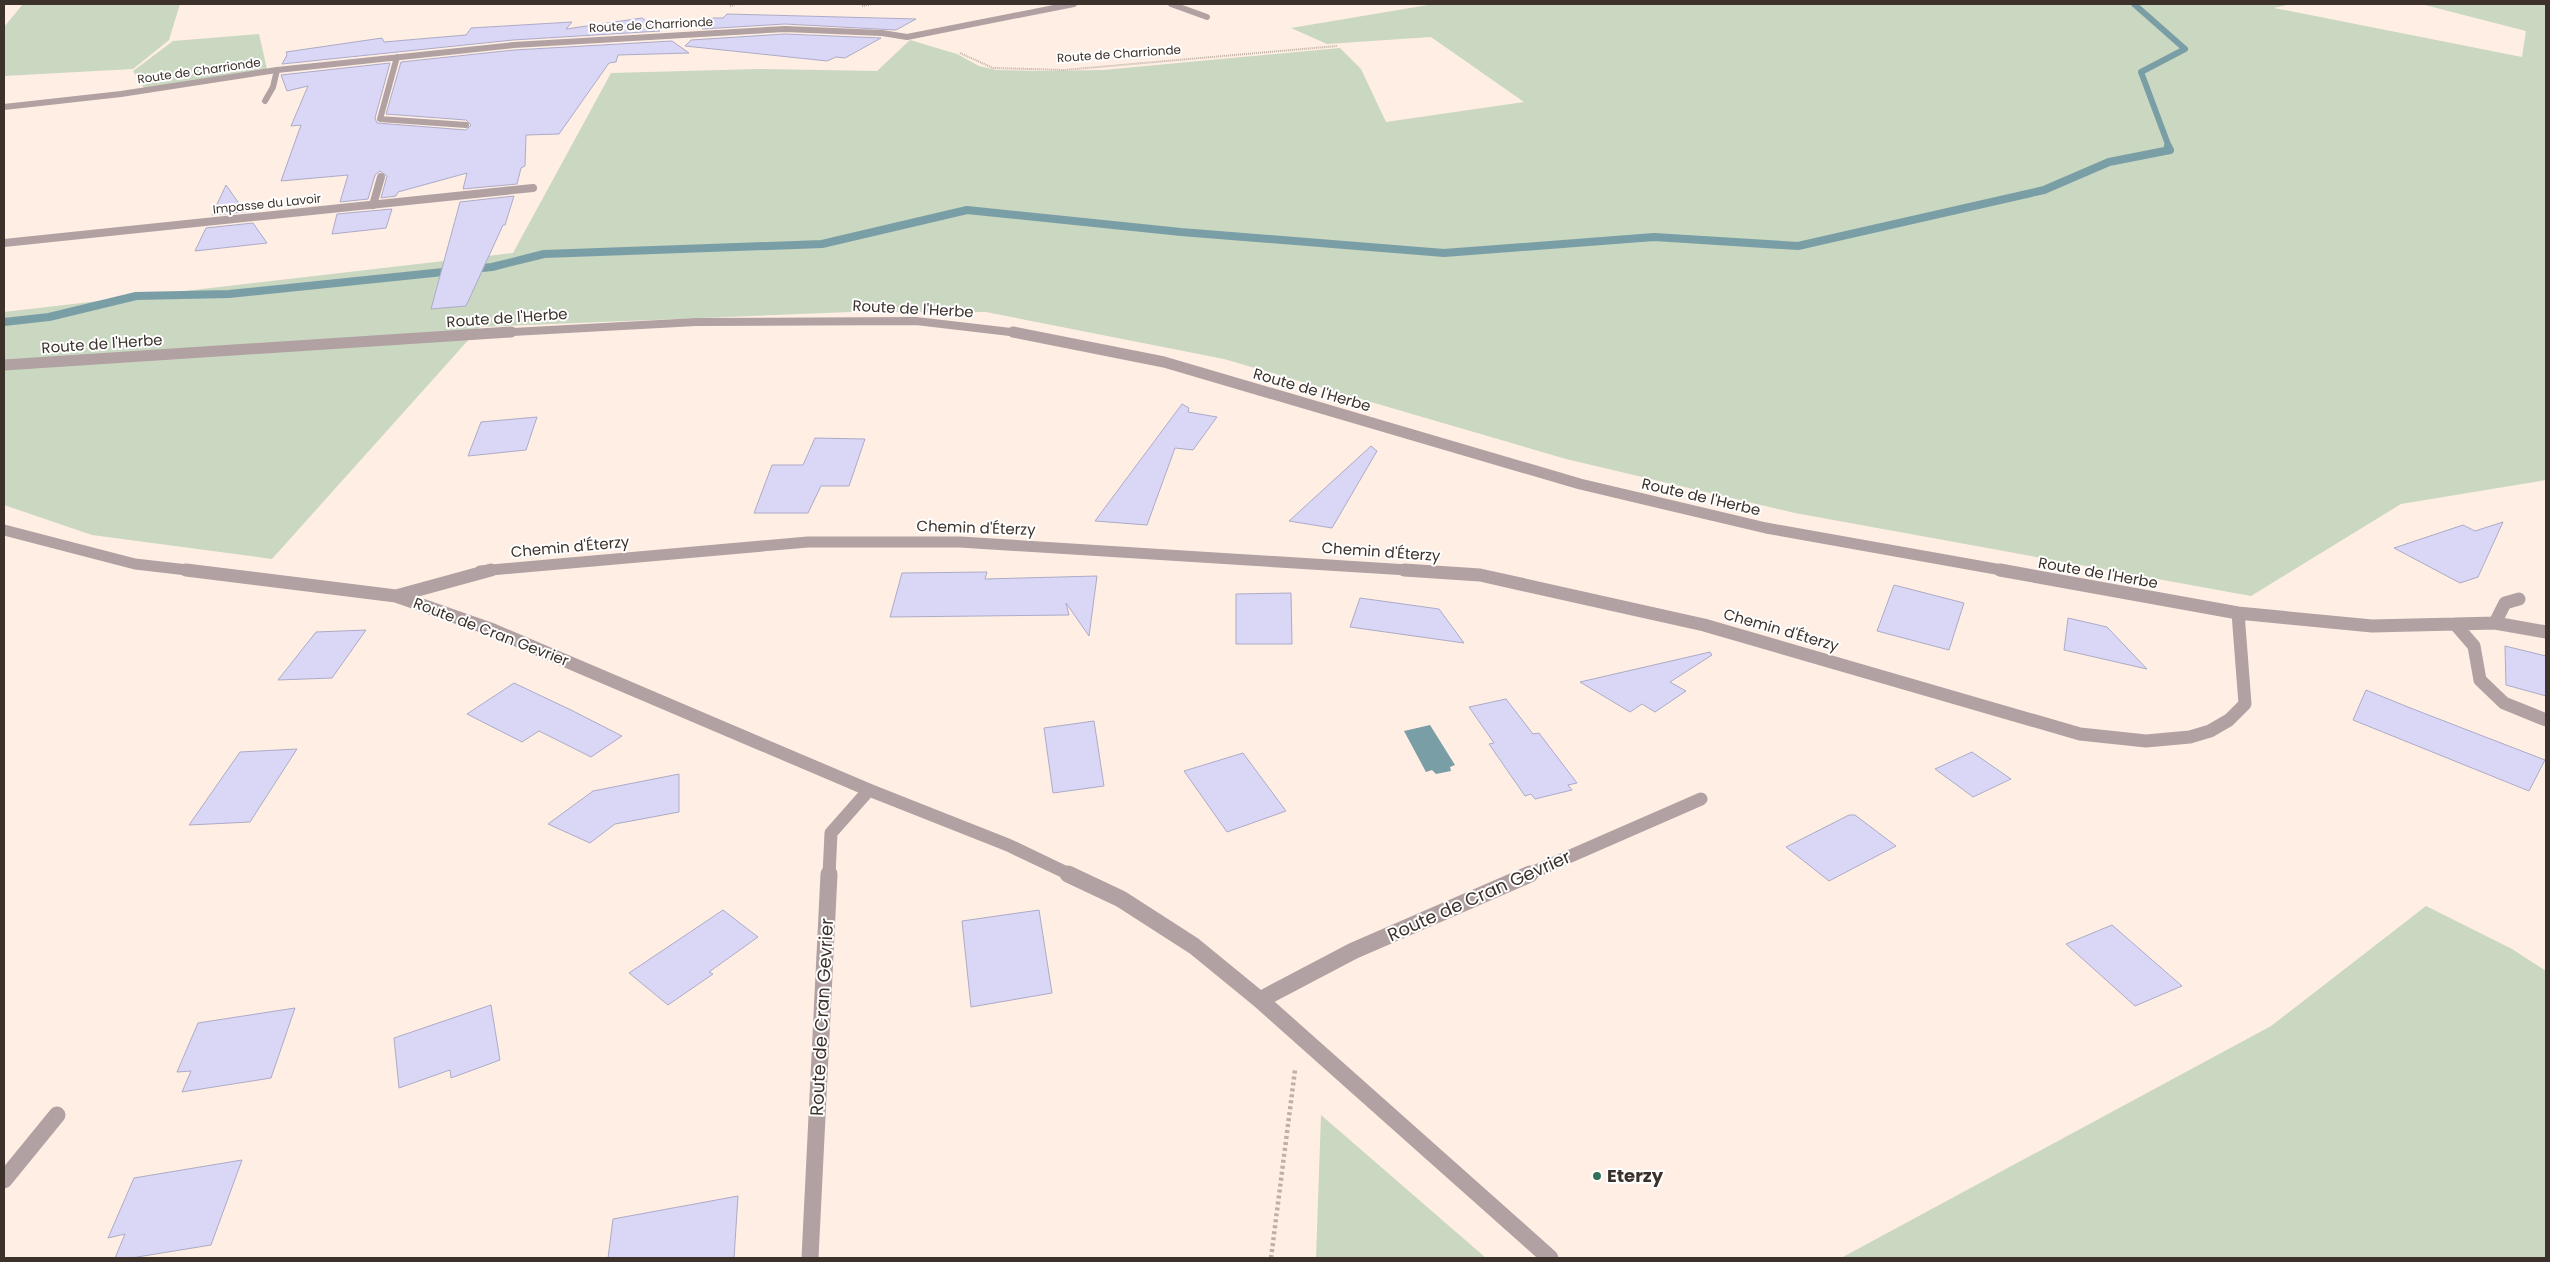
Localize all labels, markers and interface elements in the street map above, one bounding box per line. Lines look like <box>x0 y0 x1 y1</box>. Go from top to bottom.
street label: Route de Charrionde <box>588 13 713 36</box>
street label: Route de Charrionde <box>1056 41 1182 66</box>
street label: Route de Charrionde <box>136 53 262 88</box>
street label: Impasse du Lavoir <box>212 189 322 218</box>
street label: Route de l'Herbe <box>852 295 974 322</box>
street label: Route de l'Herbe <box>446 303 568 332</box>
street label: Route de l'Herbe <box>41 329 163 358</box>
street label: Route de l'Herbe <box>1251 363 1373 416</box>
street label: Route de l'Herbe <box>1640 473 1763 520</box>
street label: Chemin d'Éterzy <box>916 515 1036 540</box>
street label: Chemin d'Éterzy <box>510 531 631 562</box>
street label: Chemin d'Éterzy <box>1321 537 1442 566</box>
street label: Route de l'Herbe <box>2037 552 2160 593</box>
street label: Route de Cran Gevrier <box>410 592 572 671</box>
street label: Chemin d'Éterzy <box>1721 603 1842 656</box>
street label: Route de Cran Gevrier <box>1383 844 1575 947</box>
street label: Route de Cran Gevrier <box>804 917 839 1117</box>
place label: Eterzy <box>1607 1163 1664 1188</box>
marker: Eterzy <box>1591 1170 1603 1182</box>

